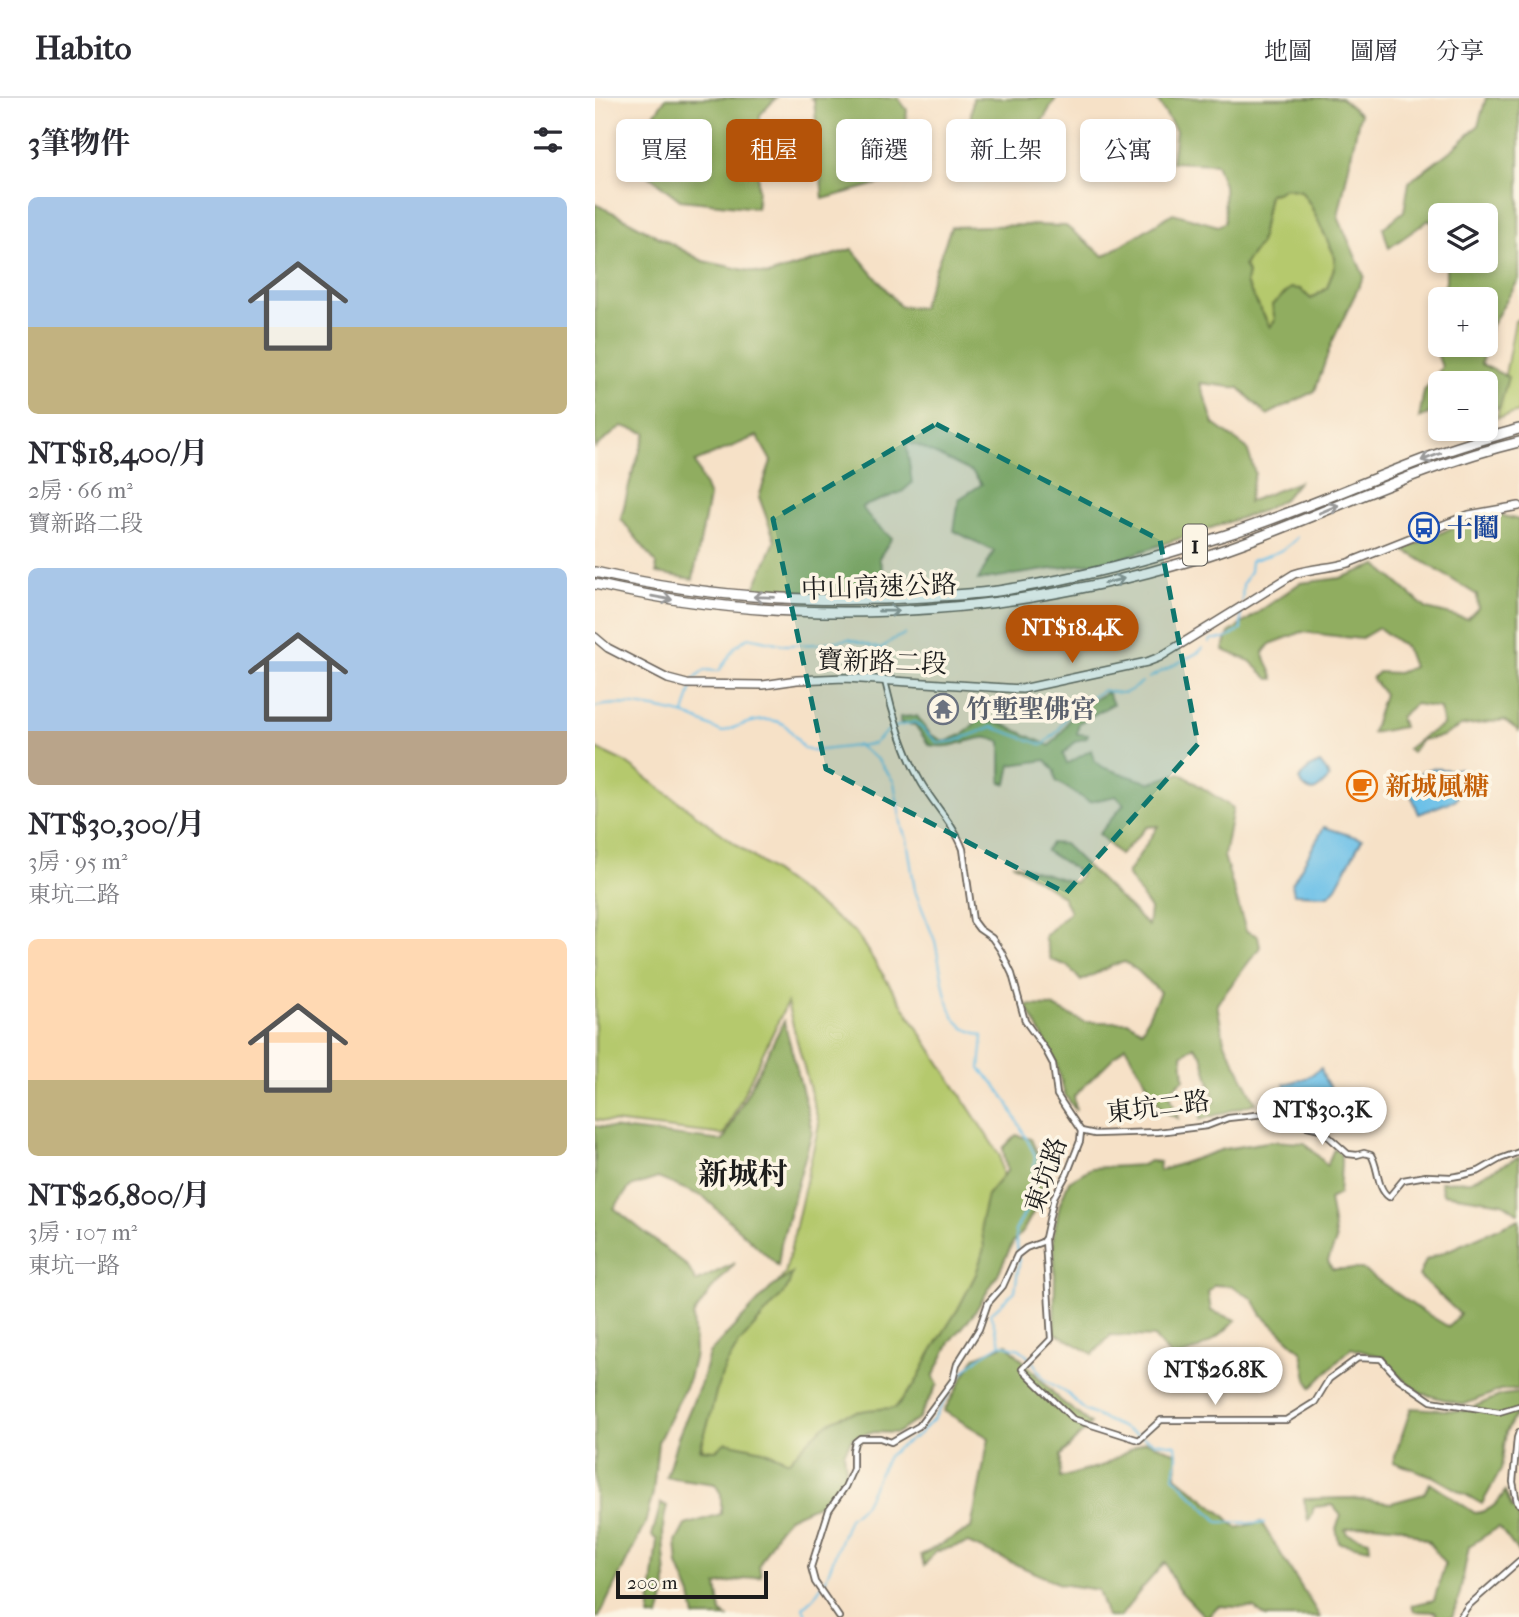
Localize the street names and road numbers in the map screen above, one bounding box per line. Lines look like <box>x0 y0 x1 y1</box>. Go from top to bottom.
road number: 1 <box>1183 524 1207 565</box>
street label: 中山高速公路 <box>800 569 958 605</box>
street label: 寶新路二段 <box>816 644 948 680</box>
street label: 東坑二路 <box>1104 1085 1212 1129</box>
street label: 東坑路 <box>1019 1133 1073 1217</box>

